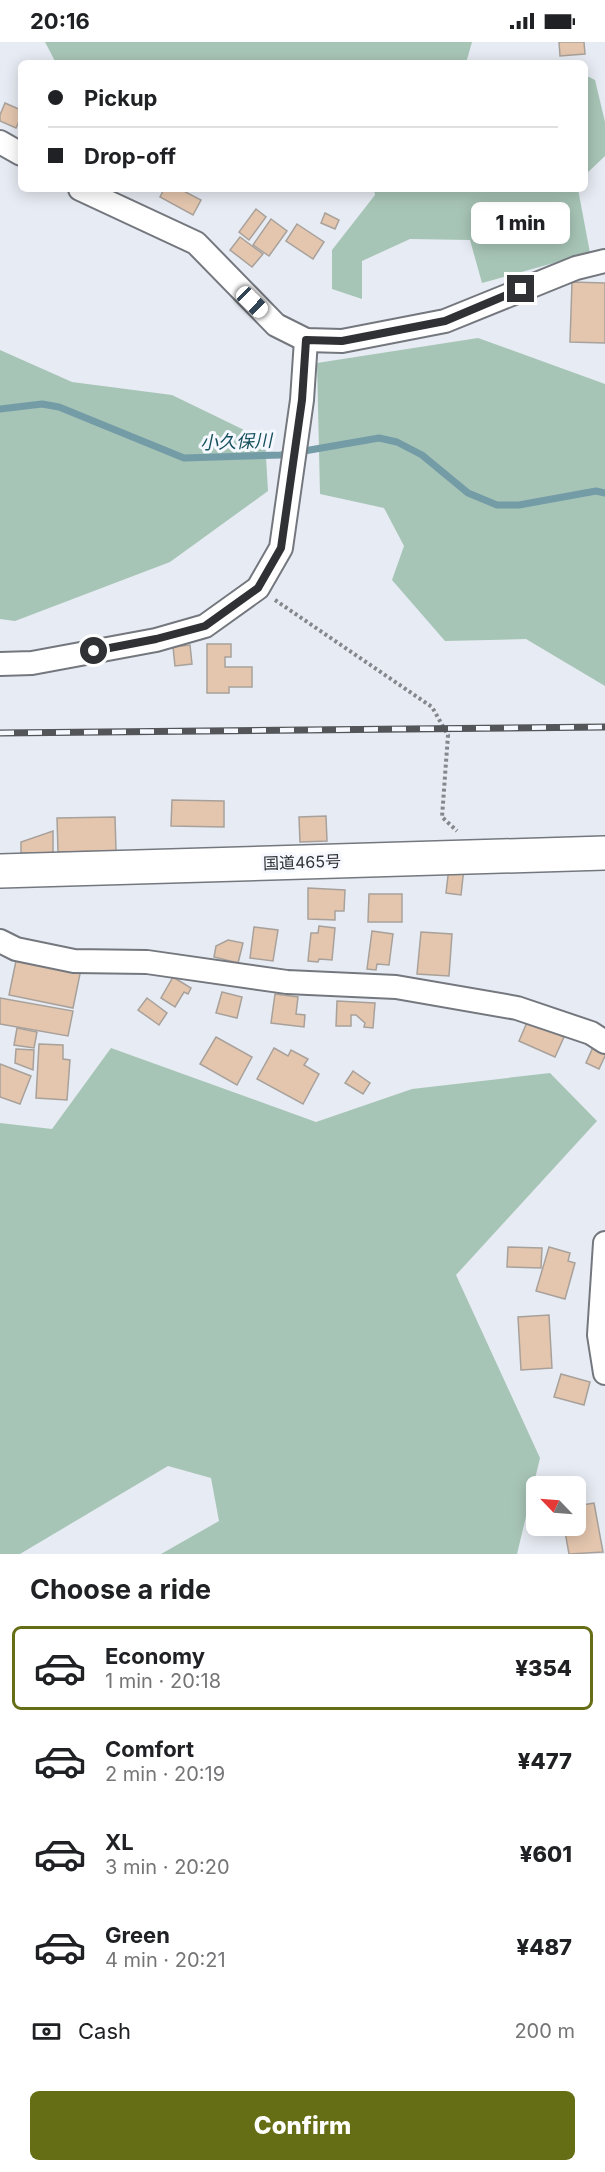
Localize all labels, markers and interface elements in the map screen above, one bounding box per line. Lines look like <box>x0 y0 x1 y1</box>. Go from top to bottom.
text: 20:16 <box>30 8 90 34</box>
text: Pickup <box>84 85 158 111</box>
text: Drop-off <box>84 143 176 169</box>
callout: 1 min <box>472 202 570 244</box>
text: 1 min <box>495 211 546 235</box>
route end <box>507 275 534 302</box>
car <box>233 283 271 321</box>
water label: 小久保川 <box>200 430 274 453</box>
route start <box>80 637 107 664</box>
street label: 国道465号 <box>263 851 341 873</box>
north arrow <box>526 1476 586 1536</box>
map controls <box>526 1476 586 1536</box>
text: Choose a ride <box>30 1573 211 1606</box>
icon: car <box>33 1641 87 1695</box>
text: Economy <box>105 1643 205 1669</box>
text: ¥354 <box>515 1655 572 1681</box>
text: 1 min · 20:18 <box>105 1669 221 1693</box>
icon: car <box>33 1734 87 1788</box>
text: Comfort <box>105 1736 194 1762</box>
text: ¥477 <box>518 1748 572 1774</box>
text: 2 min · 20:19 <box>105 1762 225 1786</box>
icon: car <box>33 1827 87 1881</box>
text: XL <box>105 1829 134 1855</box>
text: ¥601 <box>520 1841 572 1867</box>
text: 3 min · 20:20 <box>105 1855 230 1879</box>
icon: car <box>33 1920 87 1974</box>
text: Green <box>105 1922 170 1948</box>
text: ¥487 <box>517 1934 572 1960</box>
text: 4 min · 20:21 <box>105 1948 226 1972</box>
icon: cash <box>30 2015 63 2048</box>
text: Cash <box>78 2018 131 2044</box>
text: 200 m <box>514 2019 575 2043</box>
button: Confirm <box>30 2091 575 2160</box>

